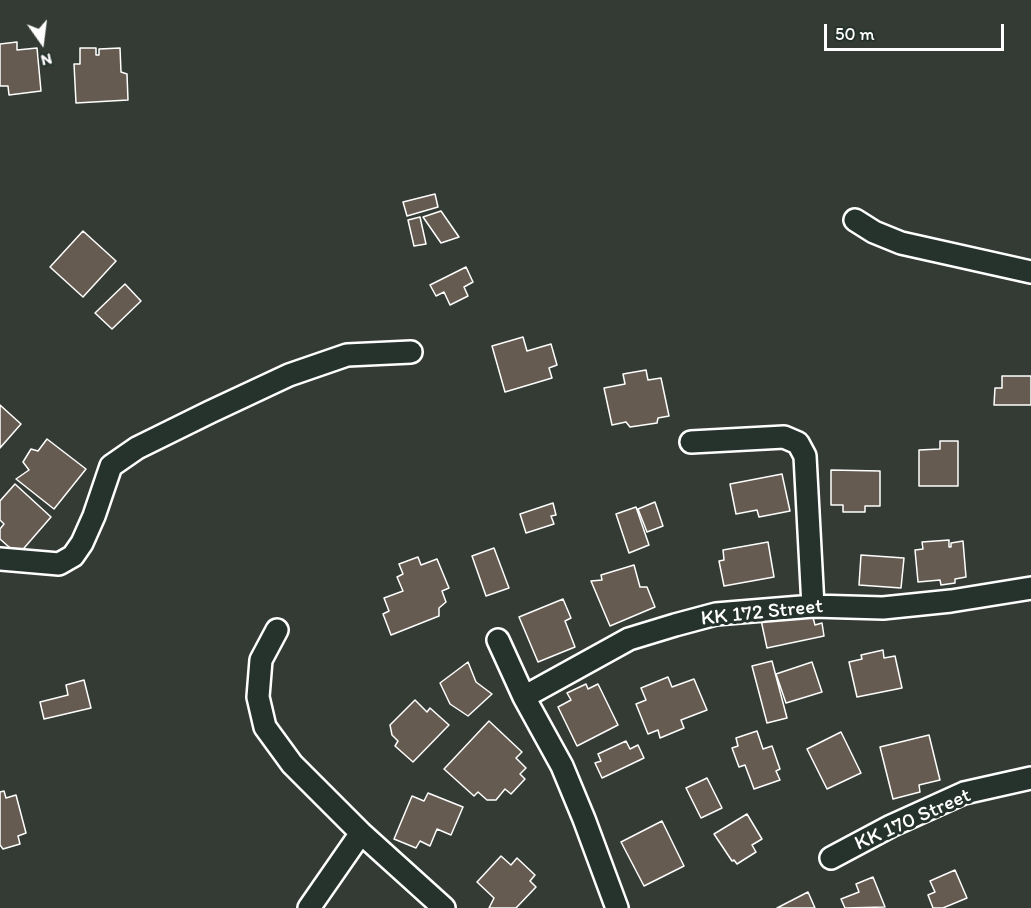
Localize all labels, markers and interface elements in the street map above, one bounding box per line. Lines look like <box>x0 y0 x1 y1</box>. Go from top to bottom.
north arrow <box>12 12 72 72</box>
scale bar <box>827 12 1007 50</box>
text: 50 m <box>835 23 875 45</box>
text: N <box>39 49 54 70</box>
street label: KK 172 Street <box>700 594 824 632</box>
street label: KK 170 Street <box>851 783 975 857</box>

